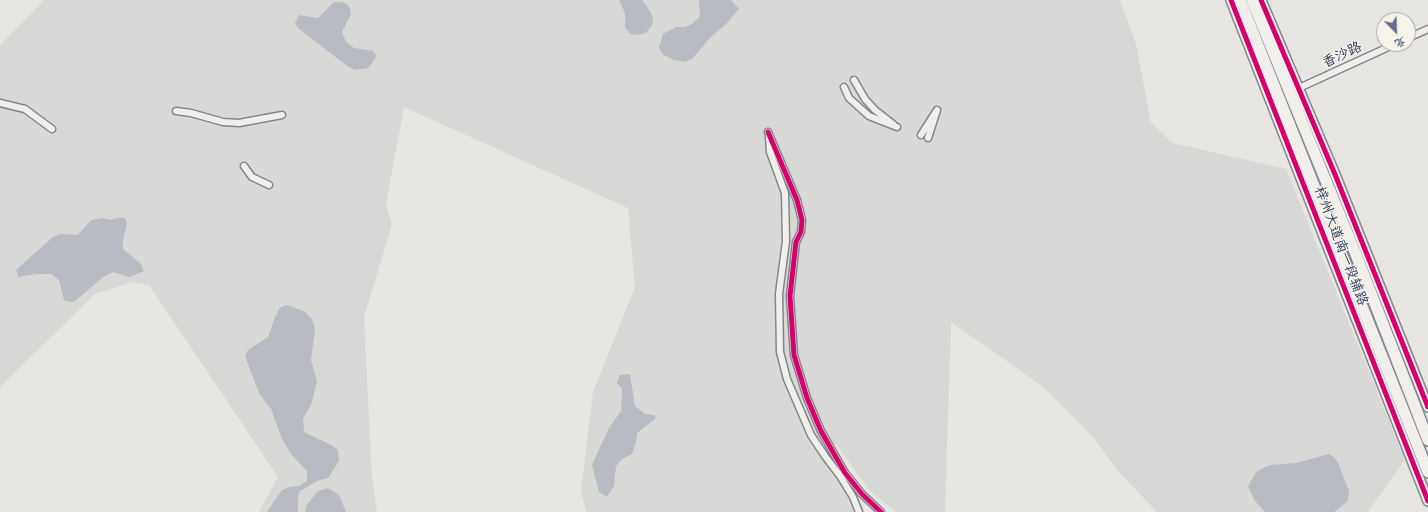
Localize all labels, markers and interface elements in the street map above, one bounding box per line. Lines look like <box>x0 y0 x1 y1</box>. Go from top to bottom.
north arrow <box>1376 12 1416 52</box>
text: 北 <box>1393 34 1408 51</box>
street label: 香沙路 <box>1319 39 1365 71</box>
street label: 梓州大道南一段辅路 <box>1311 184 1371 308</box>

